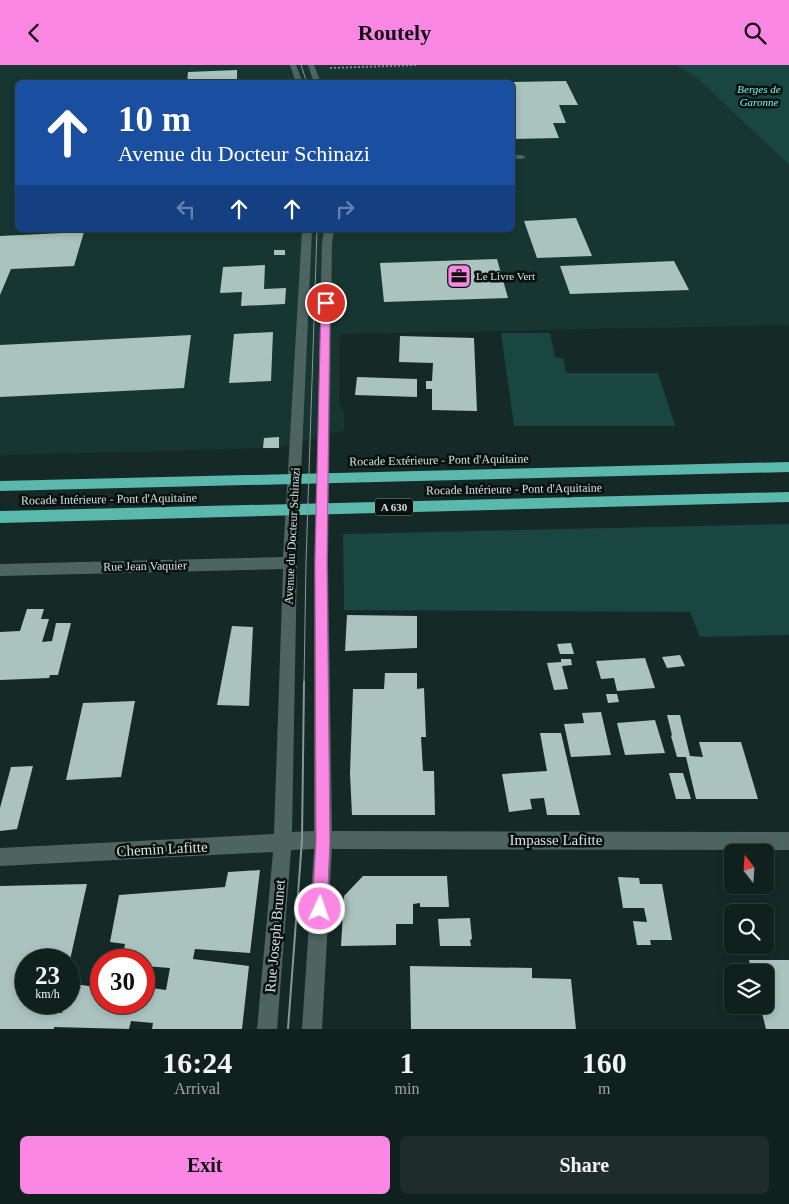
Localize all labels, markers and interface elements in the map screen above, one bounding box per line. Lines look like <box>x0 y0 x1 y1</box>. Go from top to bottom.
icon: back <box>20 19 48 47</box>
icon: search <box>741 19 769 47</box>
text: Routely <box>358 20 431 45</box>
park label: Berges de Garonne <box>737 83 781 108</box>
icon: ahead <box>35 100 100 165</box>
text: 10 m <box>118 100 191 139</box>
text: Avenue du Docteur Schinazi <box>118 141 370 166</box>
icon: left <box>172 195 200 223</box>
icon: ahead <box>225 195 253 223</box>
icon: ahead <box>278 195 306 223</box>
icon: right <box>331 195 359 223</box>
office icon: Le Livre Vert <box>446 263 472 289</box>
place label: Le Livre Vert <box>476 270 535 282</box>
pin <box>305 282 347 324</box>
icon: arrive <box>312 289 340 317</box>
street label: Rocade Extérieure - Pont d'Aquitaine <box>349 451 529 469</box>
street label: Avenue du Docteur Schinazi <box>281 466 303 605</box>
street label: Rocade Intérieure - Pont d'Aquitaine <box>426 480 602 498</box>
street label: Rocade Intérieure - Pont d'Aquitaine <box>21 490 197 508</box>
road number: A 630 <box>375 499 413 516</box>
street label: Rue Jean Vaquier <box>103 558 187 574</box>
street label: Impasse Lafitte <box>510 832 603 848</box>
street label: Chemin Lafitte <box>116 839 208 859</box>
north arrow <box>724 844 774 894</box>
map controls <box>724 844 774 1014</box>
street label: Rue Joseph Brunet <box>262 878 288 993</box>
position arrow <box>293 882 345 934</box>
button: search <box>724 904 774 954</box>
speed limit sign: 30 <box>90 949 155 1014</box>
text: 23 <box>35 962 60 989</box>
button: layers <box>724 964 774 1014</box>
text: km/h <box>35 987 60 1001</box>
text: 16:24 <box>162 1046 232 1079</box>
text: 1 <box>399 1046 414 1079</box>
text: 160 <box>582 1046 627 1079</box>
text: Arrival <box>174 1080 220 1097</box>
text: min <box>395 1080 419 1097</box>
text: m <box>598 1080 610 1097</box>
button: Exit <box>20 1136 390 1194</box>
button: Share <box>400 1136 769 1194</box>

